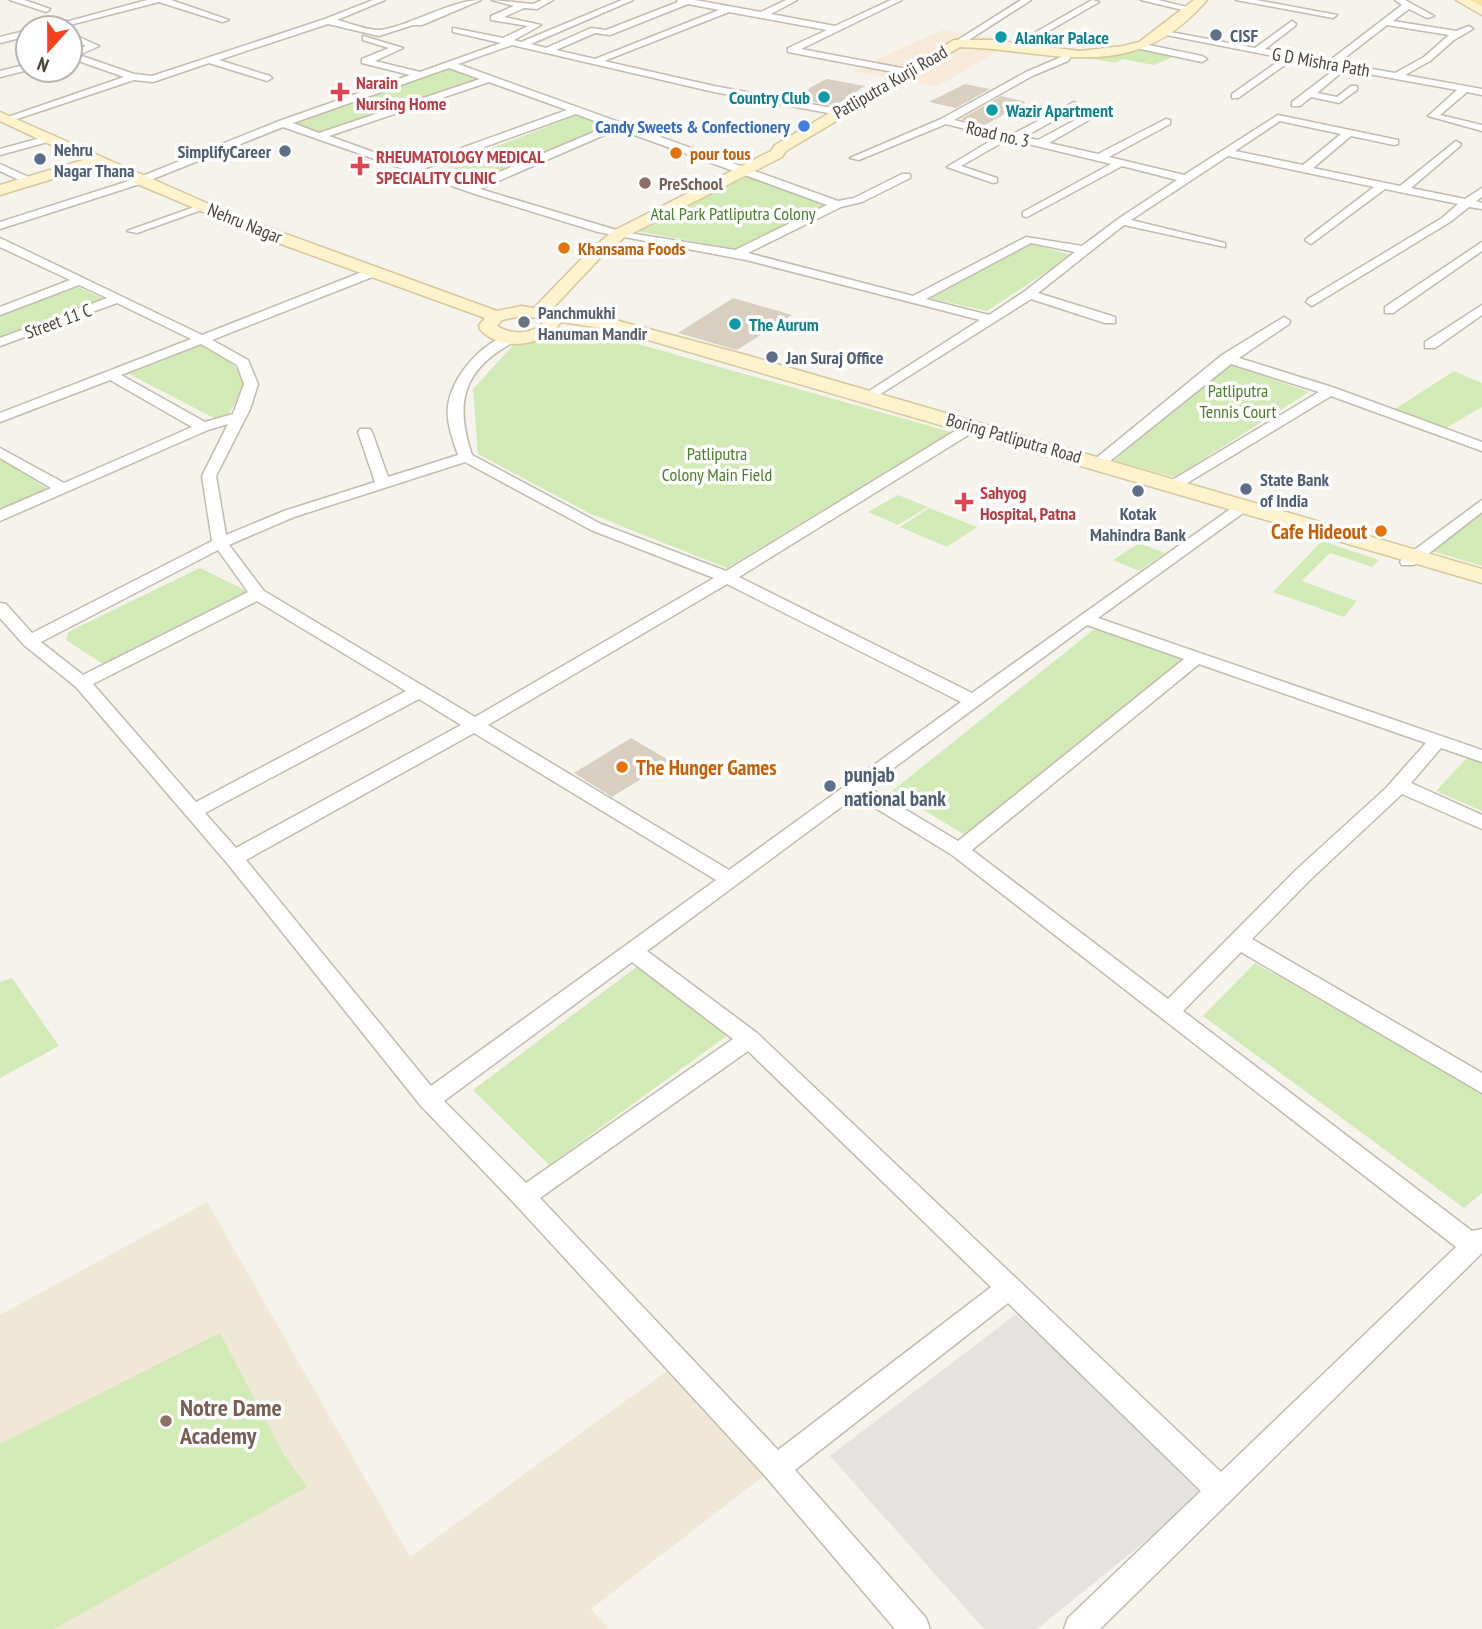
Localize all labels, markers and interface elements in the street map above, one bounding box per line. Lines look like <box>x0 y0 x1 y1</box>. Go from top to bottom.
north arrow <box>14 14 84 84</box>
place label: CISF <box>1230 24 1258 47</box>
place label: Alankar Palace <box>1014 26 1109 49</box>
marker: CISF <box>1208 27 1224 43</box>
marker: Alankar Palace <box>993 29 1009 45</box>
street label: Patliputra Kurji Road <box>829 40 951 124</box>
street label: G D Mishra Path <box>1270 42 1372 82</box>
text: N <box>34 52 52 78</box>
place label: Narain Nursing Home <box>356 71 447 115</box>
marker: Narain Nursing Home <box>330 82 350 102</box>
place label: Country Club <box>729 86 810 109</box>
marker: Country Club <box>816 89 832 105</box>
place label: Wazir Apartment <box>1005 99 1114 122</box>
marker: Wazir Apartment <box>984 102 1000 118</box>
place label: Candy Sweets & Confectionery <box>595 115 791 138</box>
street label: Road no. 3 <box>964 116 1032 152</box>
marker: Candy Sweets & Confectionery <box>796 118 812 134</box>
place label: Nehru Nagar Thana <box>54 138 135 182</box>
place label: SimplifyCareer <box>177 140 272 163</box>
place label: pour tous <box>690 142 751 165</box>
marker: SimplifyCareer <box>277 143 293 159</box>
place label: RHEUMATOLOGY MEDICAL SPECIALITY CLINIC <box>376 145 545 189</box>
marker: pour tous <box>668 145 684 161</box>
marker: Nehru Nagar Thana <box>32 151 48 167</box>
marker: RHEUMATOLOGY MEDICAL SPECIALITY CLINIC <box>350 156 370 176</box>
place label: PreSchool <box>659 172 723 195</box>
marker: PreSchool <box>637 175 653 191</box>
street label: Nehru Nagar <box>204 198 286 248</box>
park label: Atal Park Patliputra Colony <box>650 202 816 225</box>
place label: Khansama Foods <box>578 237 686 260</box>
marker: Khansama Foods <box>556 240 572 256</box>
street label: Street 11 C <box>21 298 95 344</box>
place label: Panchmukhi Hanuman Mandir <box>538 301 648 345</box>
place label: The Aurum <box>749 313 819 336</box>
marker: Panchmukhi Hanuman Mandir <box>516 314 532 330</box>
marker: The Aurum <box>727 316 743 332</box>
place label: Jan Suraj Office <box>785 346 884 369</box>
marker: Jan Suraj Office <box>764 349 780 365</box>
park label: Patliputra Tennis Court <box>1200 379 1276 423</box>
street label: Boring Patliputra Road <box>944 408 1084 468</box>
park label: Patliputra Colony Main Field <box>662 442 772 486</box>
place label: State Bank of India <box>1260 468 1330 512</box>
place label: Sahyog Hospital, Patna <box>980 481 1076 525</box>
marker: State Bank of India <box>1238 481 1254 497</box>
marker: Kotak Mahindra Bank <box>1130 483 1146 499</box>
marker: Sahyog Hospital, Patna <box>954 492 974 512</box>
place label: Kotak Mahindra Bank <box>1090 502 1186 546</box>
place label: Cafe Hideout <box>1271 518 1367 545</box>
marker: Cafe Hideout <box>1373 523 1389 539</box>
place label: The Hunger Games <box>636 754 777 781</box>
marker: The Hunger Games <box>614 759 630 775</box>
place label: punjab national bank <box>844 761 946 812</box>
marker: punjab national bank <box>822 778 838 794</box>
place label: Notre Dame Academy <box>179 1392 282 1451</box>
marker: Notre Dame Academy <box>158 1413 174 1429</box>

